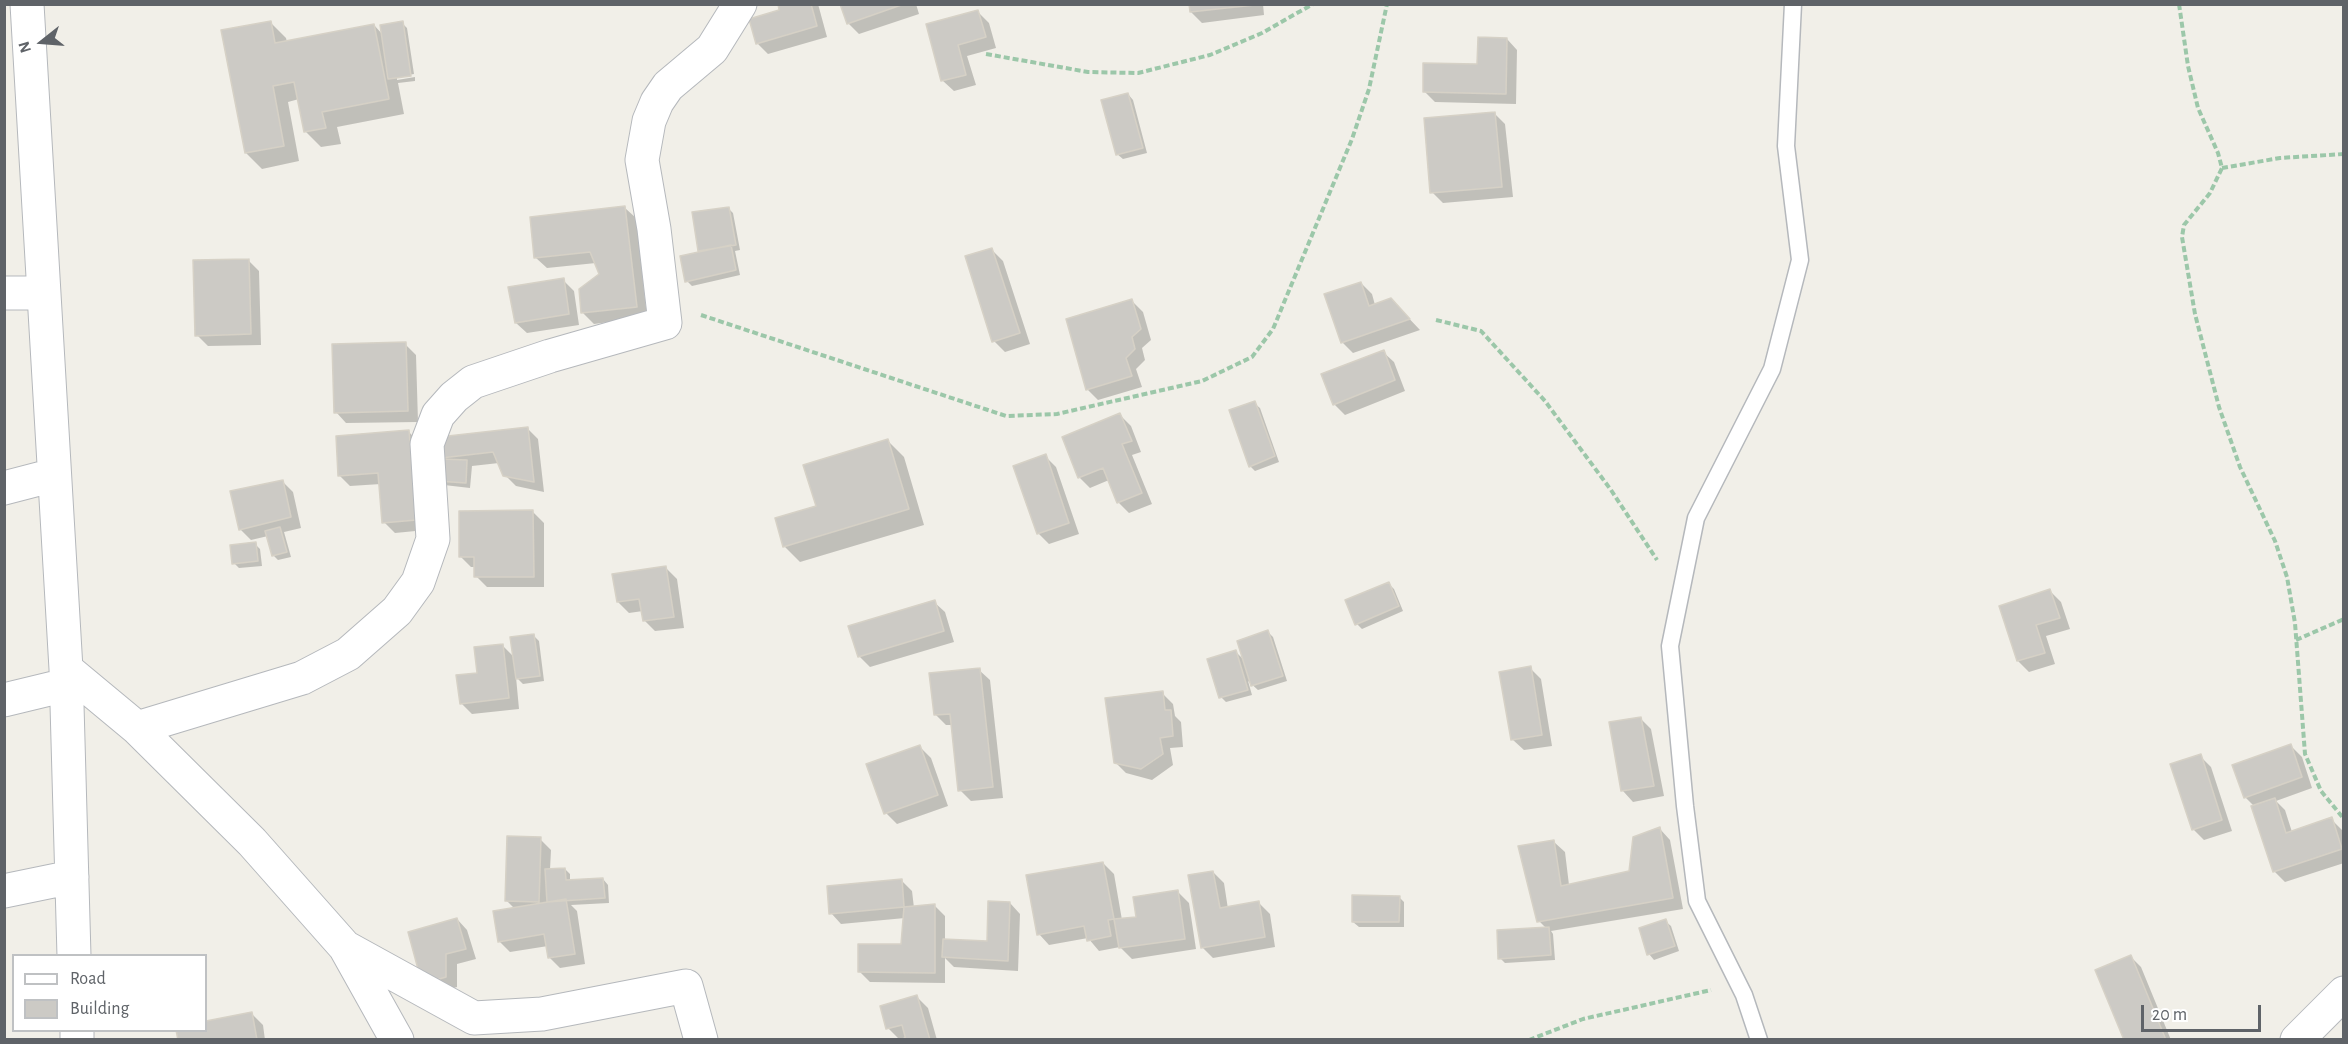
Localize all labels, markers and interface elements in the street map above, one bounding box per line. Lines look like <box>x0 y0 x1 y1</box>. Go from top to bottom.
north arrow <box>12 12 72 72</box>
text: N <box>16 40 34 55</box>
legend <box>12 954 207 1032</box>
text: Road <box>70 970 106 988</box>
scale bar <box>2144 993 2264 1031</box>
text: Building <box>70 1000 129 1018</box>
text: 20 m <box>2152 1006 2187 1024</box>

